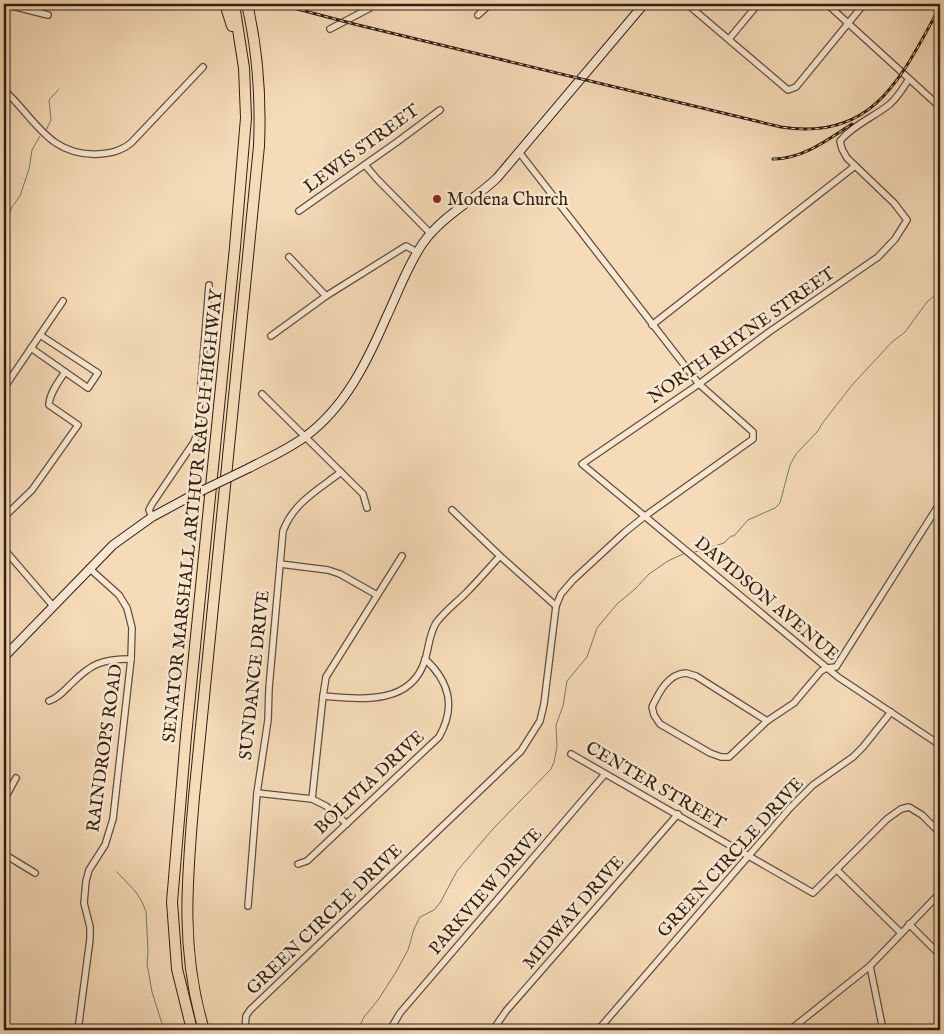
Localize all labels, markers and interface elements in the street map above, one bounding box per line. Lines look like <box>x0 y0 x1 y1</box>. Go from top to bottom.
street label: LEWIS STREET <box>300 100 424 199</box>
place label: Modena Church <box>447 189 569 212</box>
marker: Modena Church <box>431 193 443 205</box>
street label: NORTH RHYNE STREET <box>644 263 840 410</box>
street label: SENATOR MARSHALL ARTHUR RAUCH HIGHWAY <box>158 288 229 744</box>
street label: DAVIDSON AVENUE <box>689 532 843 666</box>
street label: SUNDANCE DRIVE <box>235 589 276 761</box>
street label: RAINDROPS ROAD <box>82 663 129 834</box>
street label: BOLIVIA DRIVE <box>310 726 430 840</box>
street label: CENTER STREET <box>581 737 729 836</box>
street label: GREEN CIRCLE DRIVE <box>653 773 809 943</box>
street label: PARKVIEW DRIVE <box>425 824 548 960</box>
street label: GREEN CIRCLE DRIVE <box>242 840 408 1001</box>
street label: MIDWAY DRIVE <box>519 851 630 975</box>

